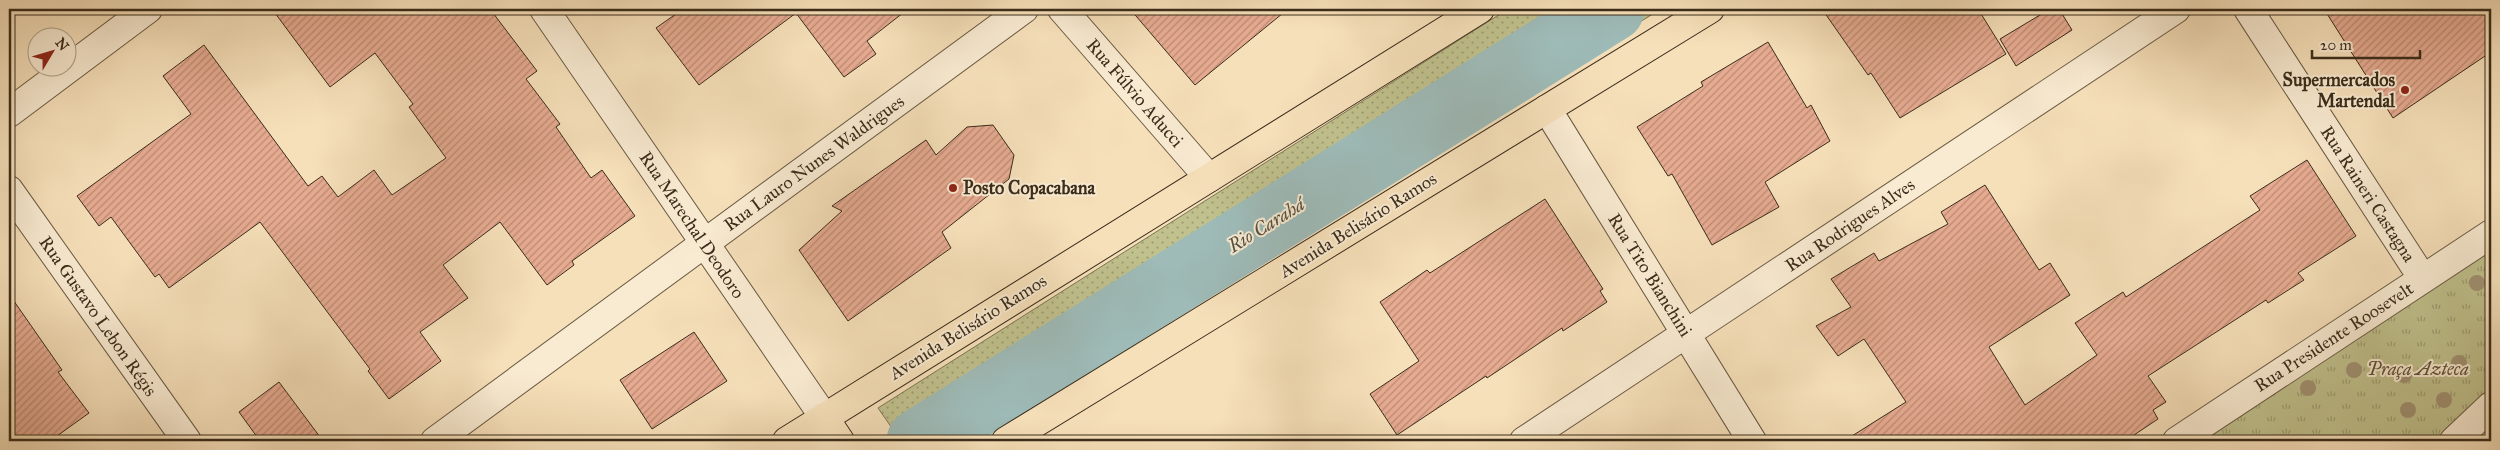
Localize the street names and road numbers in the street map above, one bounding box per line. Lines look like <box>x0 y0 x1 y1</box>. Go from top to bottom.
street label: Rua Fúlvio Aducci <box>1082 34 1188 152</box>
street label: Rua Lauro Nunes Waldrigues <box>719 90 909 237</box>
street label: Rua Raineri Castagna <box>2315 122 2420 267</box>
street label: Rua Marechal Deodoro <box>635 147 749 303</box>
street label: Avenida Belisário Ramos <box>1274 168 1441 283</box>
street label: Rua Rodrigues Alves <box>1781 174 1919 277</box>
street label: Rua Tito Bianchini <box>1603 209 1697 341</box>
street label: Rua Gustavo Lebon Régis <box>34 232 162 401</box>
street label: Avenida Belisário Ramos <box>884 270 1051 385</box>
street label: Rua Presidente Roosevelt <box>2250 277 2418 397</box>

